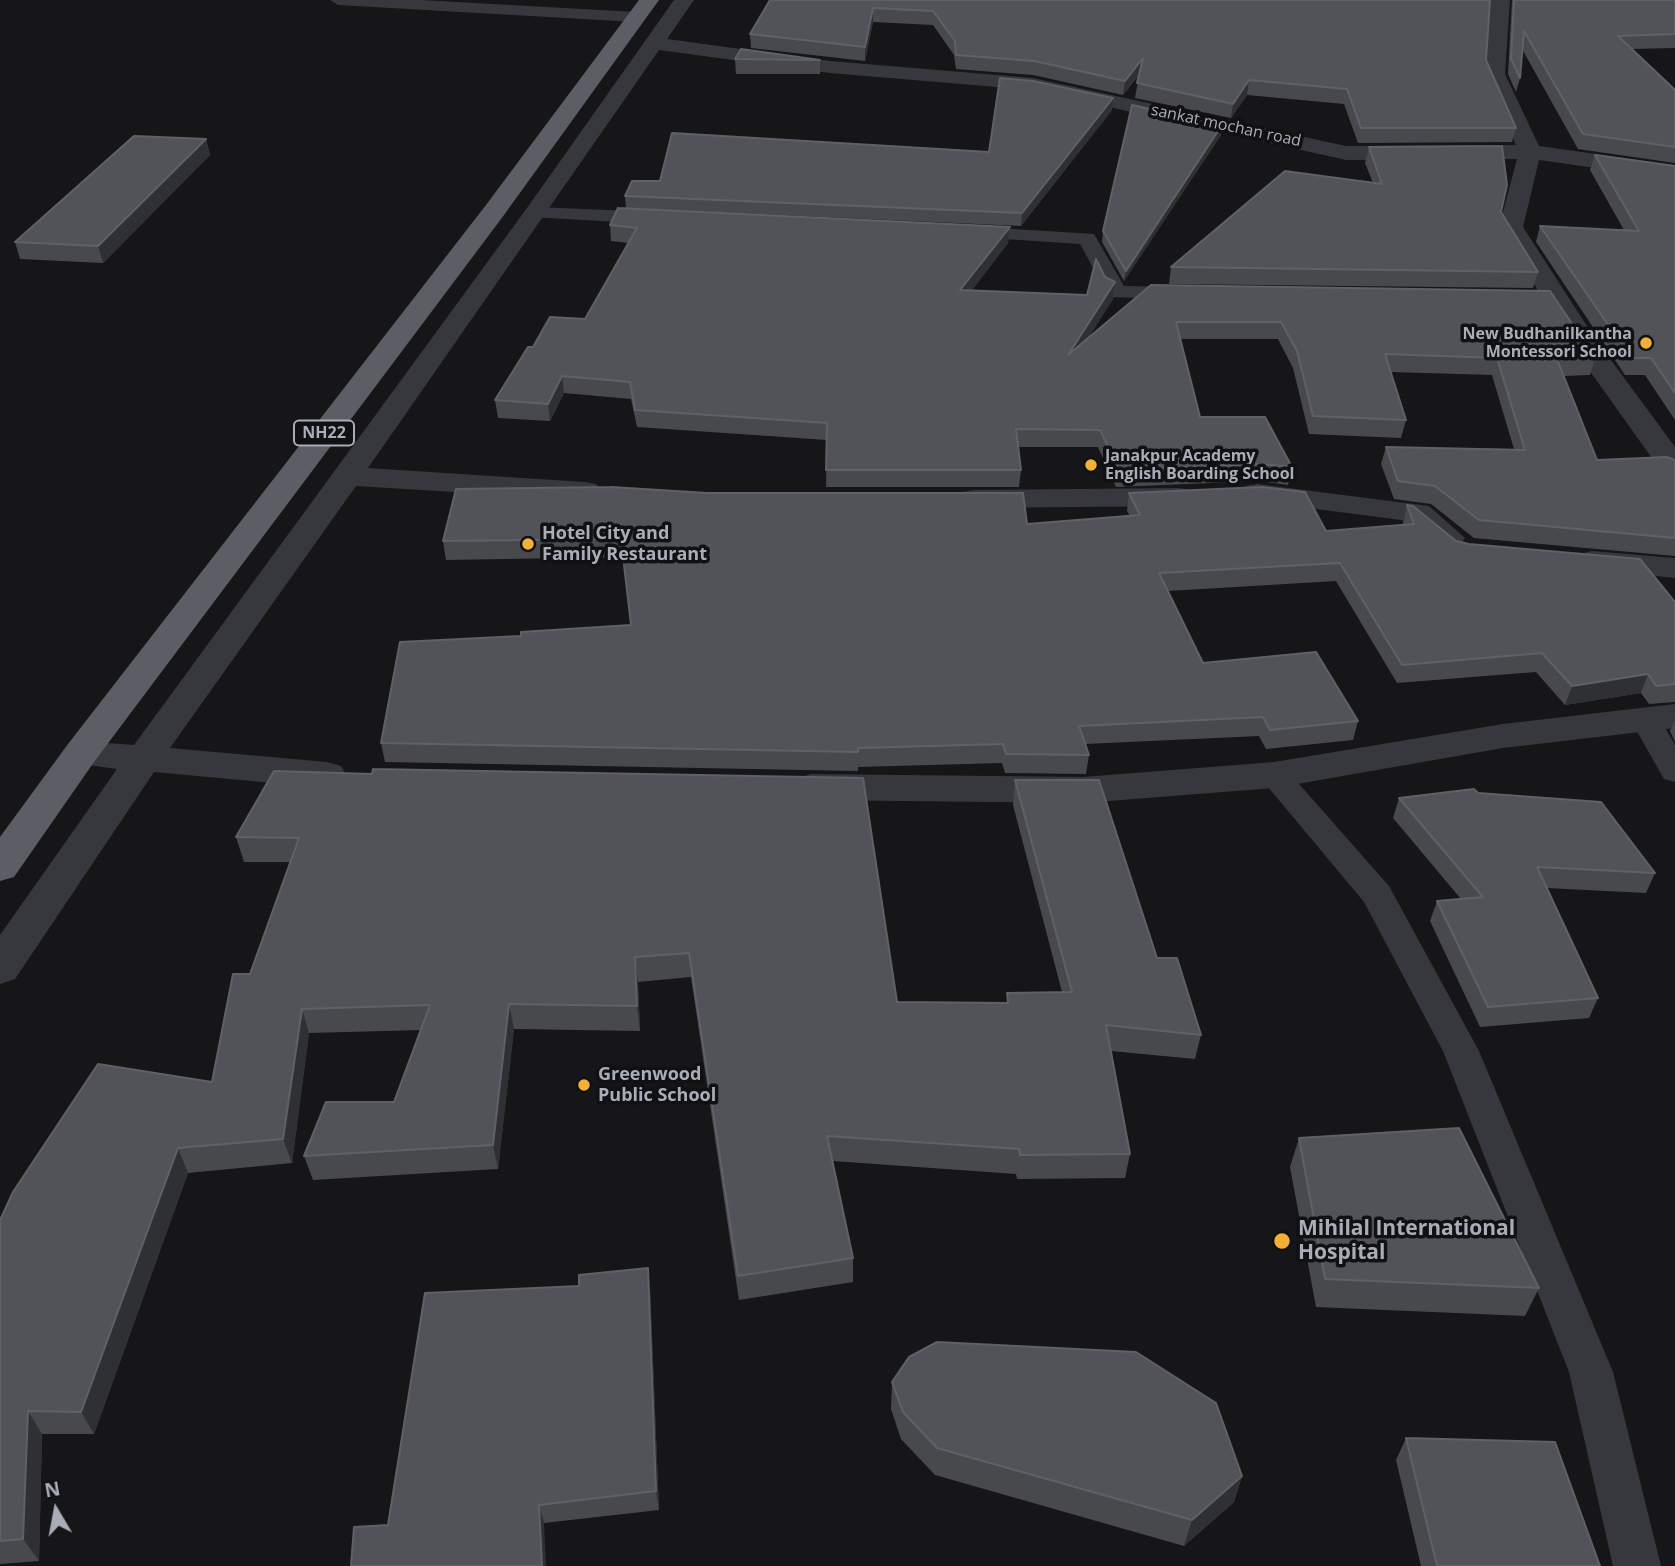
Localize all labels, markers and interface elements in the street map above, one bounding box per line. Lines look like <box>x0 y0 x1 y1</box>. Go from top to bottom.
street label: sankat mochan road <box>1149 101 1303 151</box>
place label: New Budhanilkantha Montessori School <box>1463 324 1632 362</box>
marker: New Budhanilkantha Montessori School <box>1638 335 1654 351</box>
road number: NH22 <box>294 420 354 446</box>
place label: Janakpur Academy English Boarding School <box>1105 446 1294 484</box>
marker: Janakpur Academy English Boarding School <box>1083 457 1099 473</box>
place label: Hotel City and Family Restaurant <box>542 523 707 566</box>
marker: Hotel City and Family Restaurant <box>520 536 536 552</box>
place label: Greenwood Public School <box>598 1064 716 1106</box>
marker: Greenwood Public School <box>576 1077 592 1093</box>
place label: Mihilal International Hospital <box>1298 1216 1515 1266</box>
marker: Mihilal International Hospital <box>1272 1231 1292 1251</box>
north arrow <box>21 1475 91 1545</box>
text: N <box>42 1475 62 1503</box>

